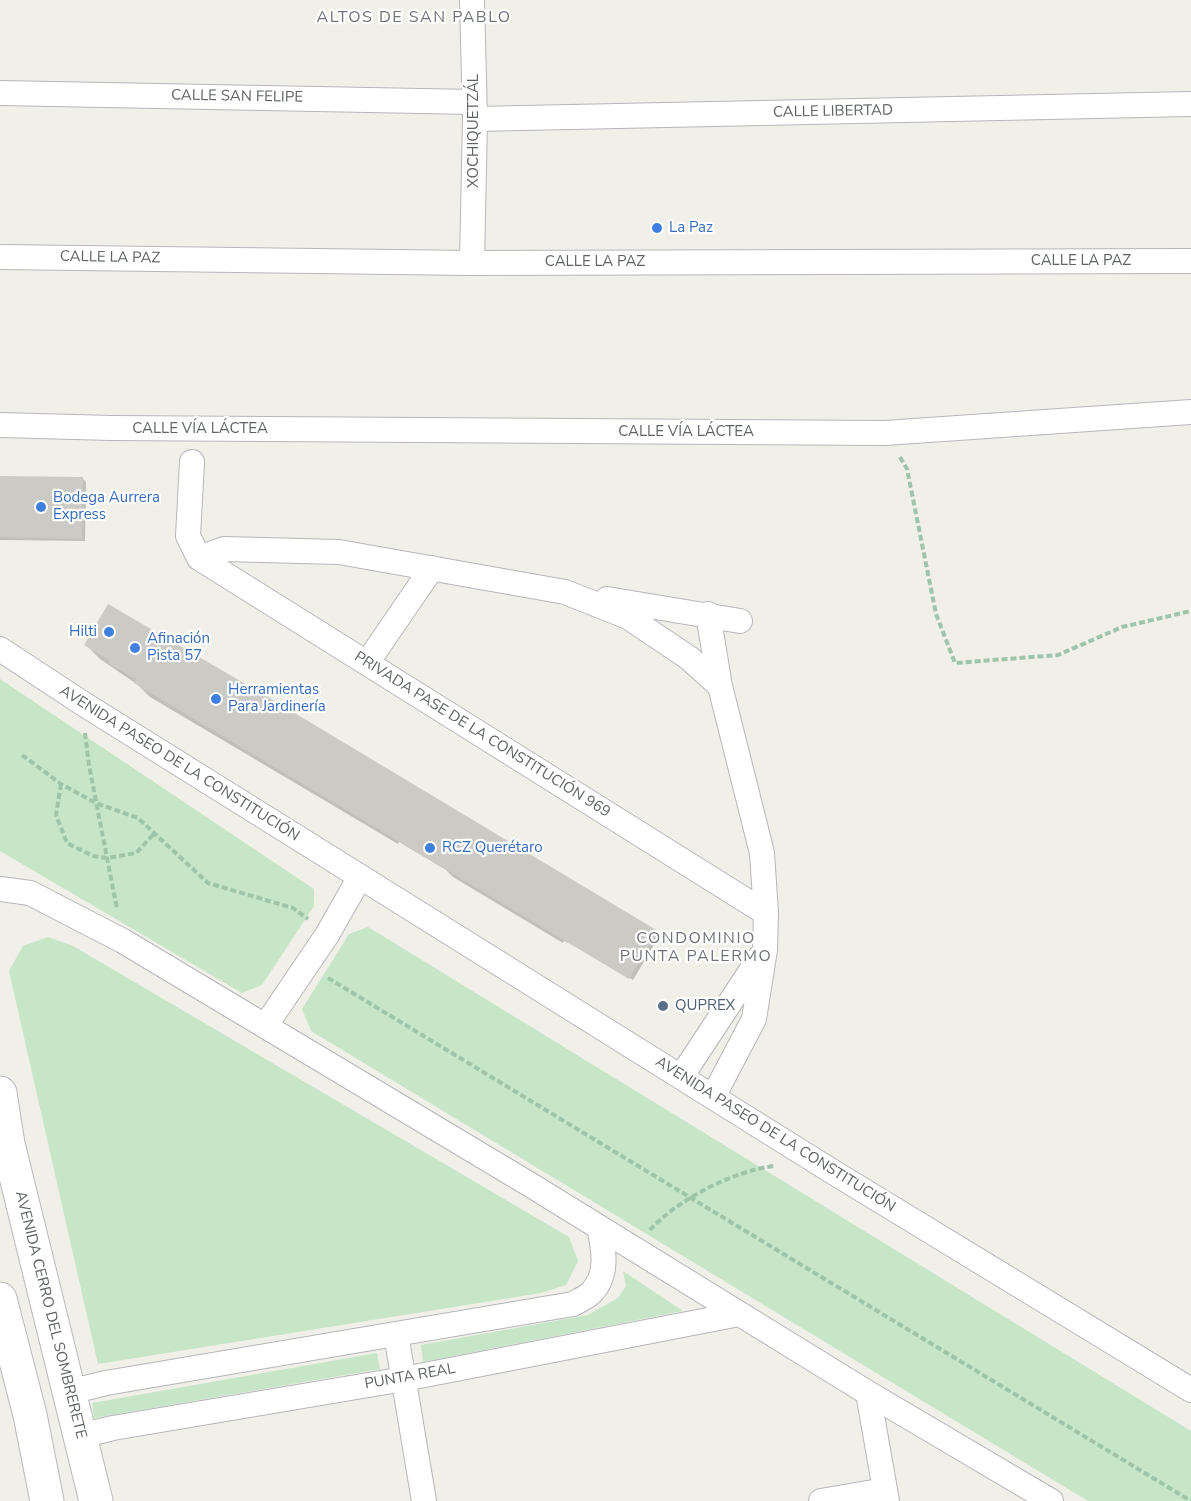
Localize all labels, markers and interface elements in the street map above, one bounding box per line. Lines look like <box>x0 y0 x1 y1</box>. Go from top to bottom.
district label: ALTOS DE SAN PABLO <box>316 8 512 28</box>
street label: XOCHIQUETZÁL <box>465 74 483 188</box>
street label: CALLE SAN FELIPE <box>171 87 303 107</box>
street label: CALLE LIBERTAD <box>773 102 893 122</box>
place label: La Paz <box>669 219 713 237</box>
marker: La Paz <box>650 221 664 235</box>
street label: CALLE LA PAZ <box>60 248 160 268</box>
street label: CALLE LA PAZ <box>1031 252 1131 270</box>
street label: CALLE LA PAZ <box>545 253 645 271</box>
street label: CALLE VÍA LÁCTEA <box>132 420 268 438</box>
street label: CALLE VÍA LÁCTEA <box>618 423 754 441</box>
place label: Bodega Aurrera Express <box>53 489 160 524</box>
marker: Bodega Aurrera Express <box>34 500 48 514</box>
place label: Hilti <box>69 623 97 641</box>
marker: Hilti <box>102 625 116 639</box>
place label: Afinación Pista 57 <box>147 630 210 665</box>
marker: Afinación Pista 57 <box>128 641 142 655</box>
street label: PRIVADA PASE DE LA CONSTITUCIÓN 969 <box>351 648 613 822</box>
place label: Herramientas Para Jardinería <box>228 681 326 716</box>
street label: AVENIDA PASEO DE LA CONSTITUCIÓN <box>56 682 302 846</box>
marker: Herramientas Para Jardinería <box>209 692 223 706</box>
place label: RCZ Querétaro <box>442 839 543 857</box>
marker: RCZ Querétaro <box>423 841 437 855</box>
district label: CONDOMINIO PUNTA PALERMO <box>620 929 772 967</box>
place label: QUPREX <box>675 997 735 1015</box>
marker: QUPREX <box>656 999 670 1013</box>
street label: AVENIDA PASEO DE LA CONSTITUCIÓN <box>652 1053 898 1217</box>
street label: AVENIDA CERRO DEL SOMBRERETE <box>10 1189 90 1441</box>
street label: PUNTA REAL <box>363 1360 457 1394</box>

